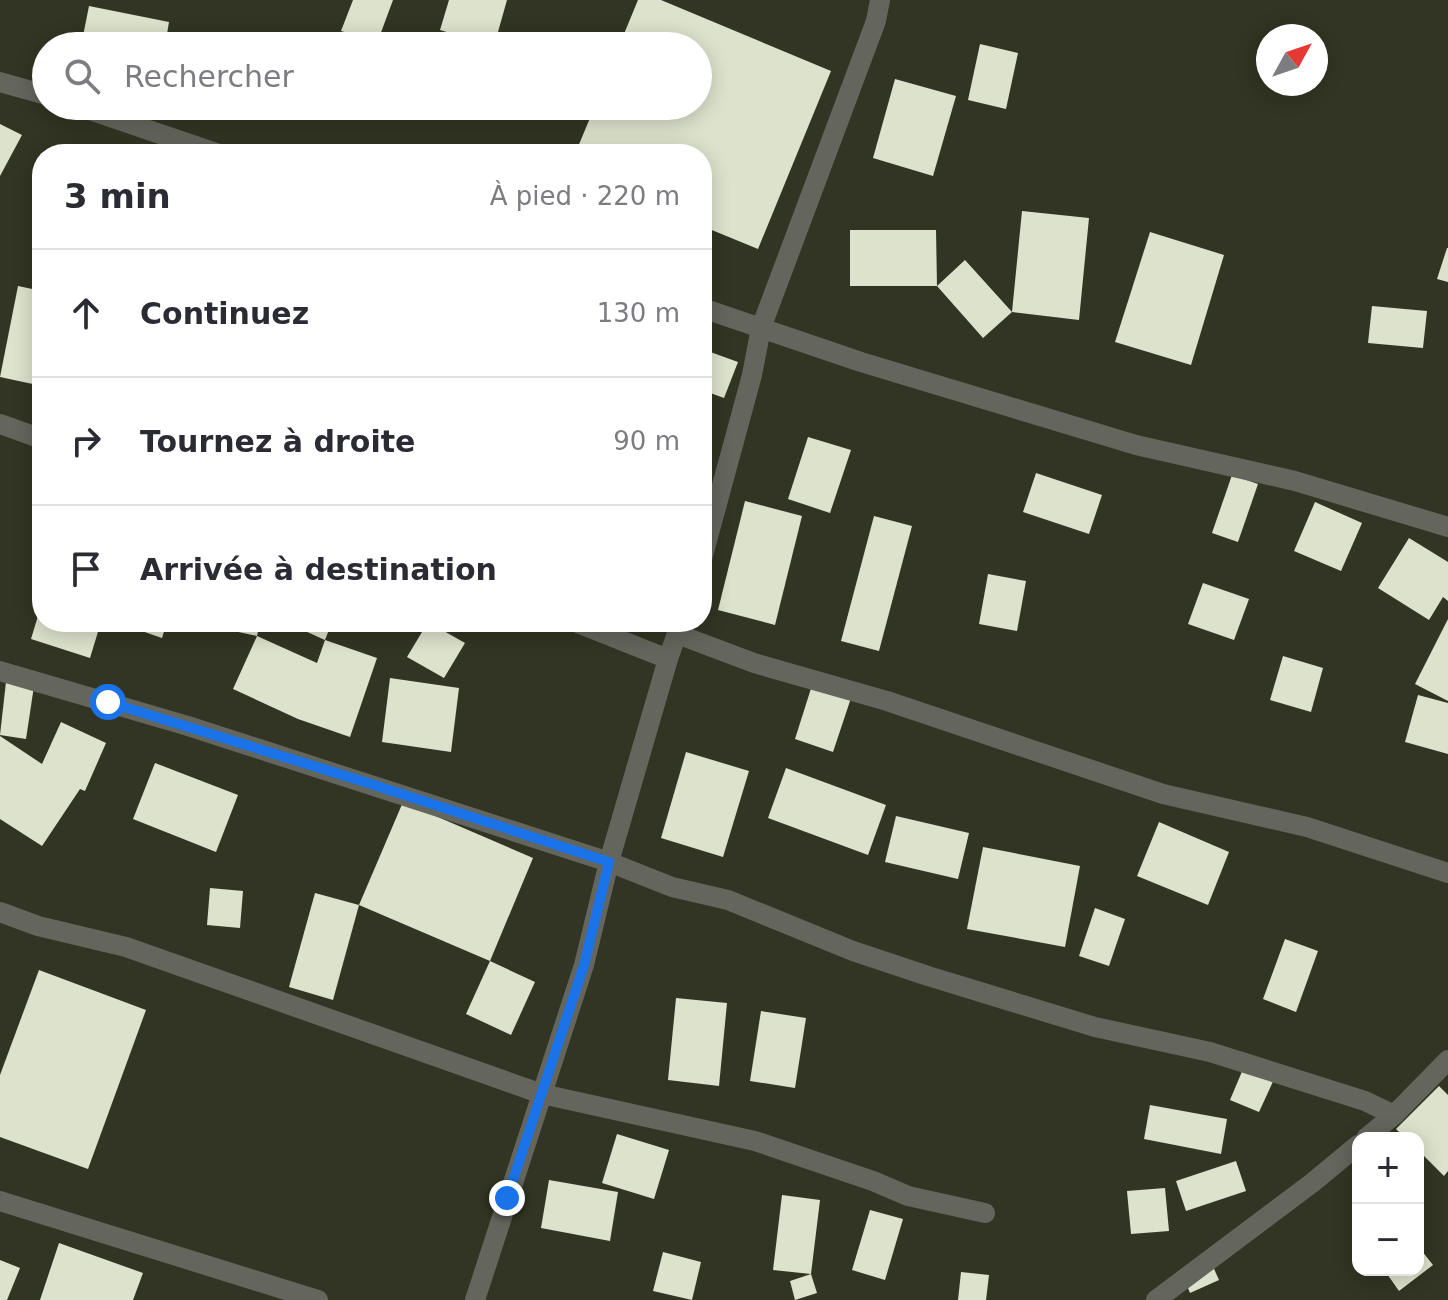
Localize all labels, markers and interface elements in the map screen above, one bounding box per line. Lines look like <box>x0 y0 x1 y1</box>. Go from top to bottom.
north arrow <box>1256 24 1328 96</box>
search box <box>32 32 712 120</box>
icon: search <box>60 54 104 98</box>
text: Rechercher <box>124 59 294 94</box>
text: 3 min <box>64 176 171 216</box>
text: À pied · 220 m <box>490 181 680 211</box>
icon: ahead <box>64 291 108 335</box>
text: Continuez <box>140 296 309 331</box>
text: 130 m <box>597 298 680 328</box>
icon: right <box>64 419 108 463</box>
text: Tournez à droite <box>140 424 415 459</box>
text: 90 m <box>613 426 680 456</box>
icon: arrive <box>64 547 108 591</box>
text: Arrivée à destination <box>140 552 497 587</box>
route start <box>90 684 126 720</box>
map controls <box>1352 1132 1424 1276</box>
button: + <box>1352 1132 1424 1204</box>
route end <box>489 1180 525 1216</box>
button: − <box>1352 1204 1424 1276</box>

